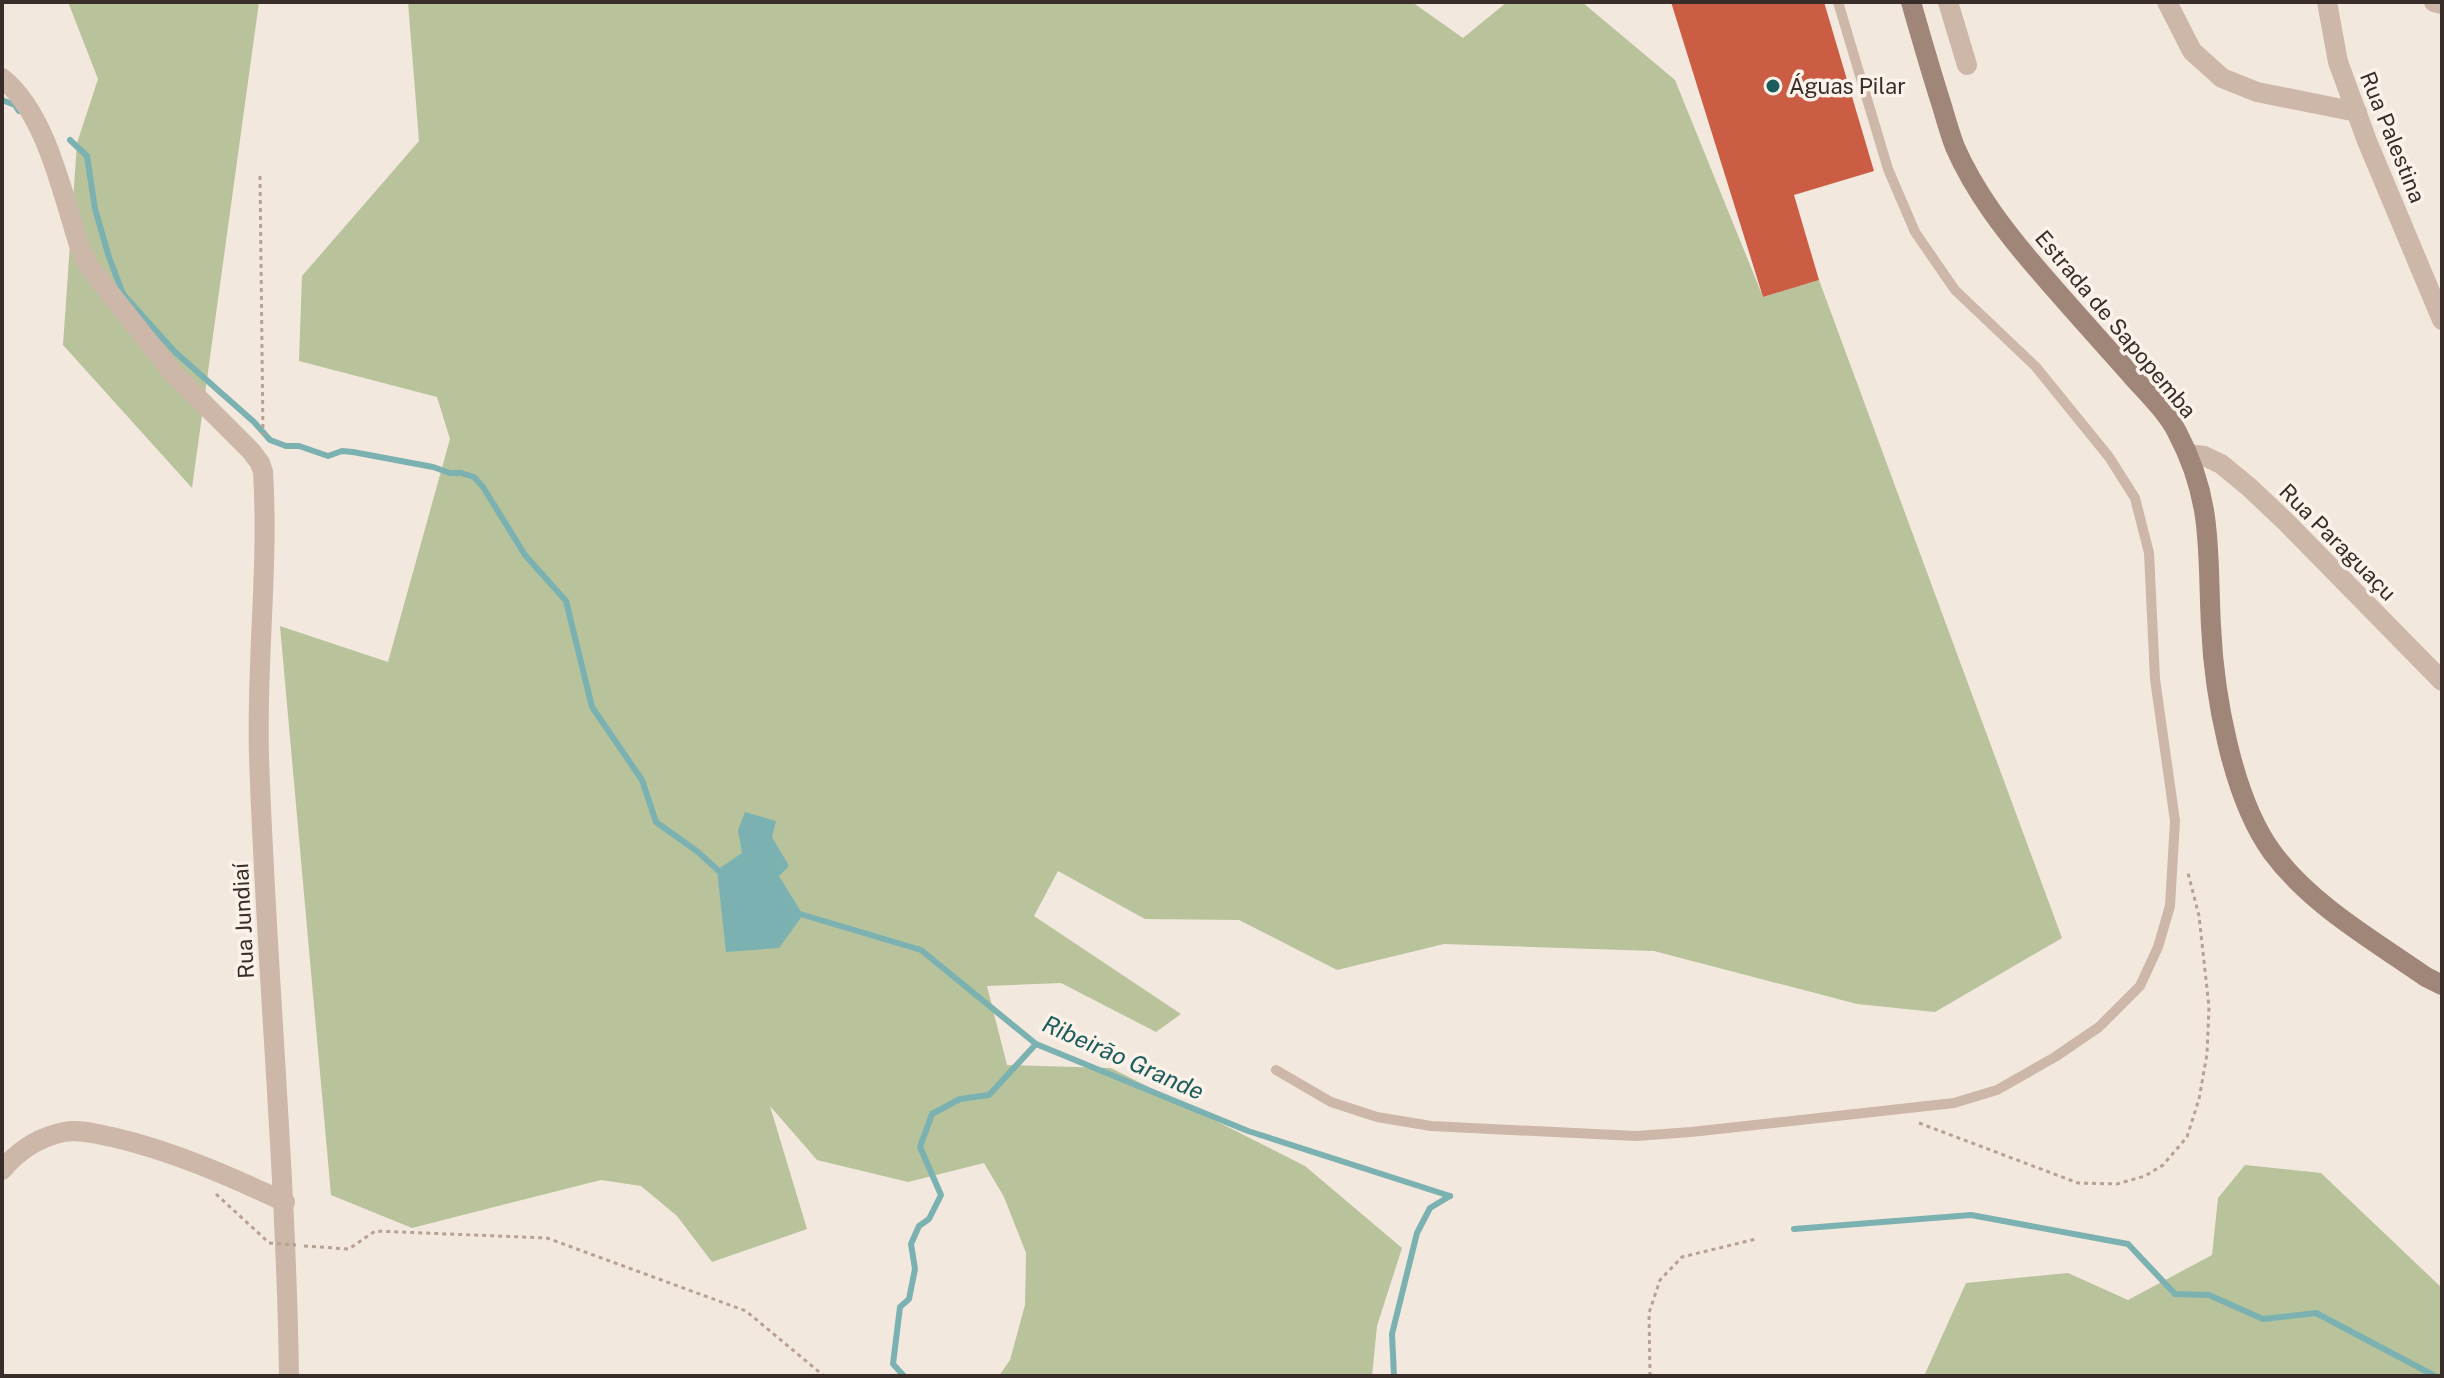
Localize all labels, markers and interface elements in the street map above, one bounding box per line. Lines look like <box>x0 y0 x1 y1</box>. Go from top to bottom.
street label: Rua Palestina <box>2355 68 2431 206</box>
place label: Águas Pilar <box>1789 73 1906 99</box>
marker: Águas Pilar <box>1764 77 1782 95</box>
street label: Estrada de Sapopemba <box>2030 225 2202 423</box>
street label: Rua Paraguaçu <box>2274 478 2402 606</box>
street label: Rua Jundiaí <box>227 862 259 979</box>
water label: Ribeirão Grande <box>1038 1009 1208 1105</box>

